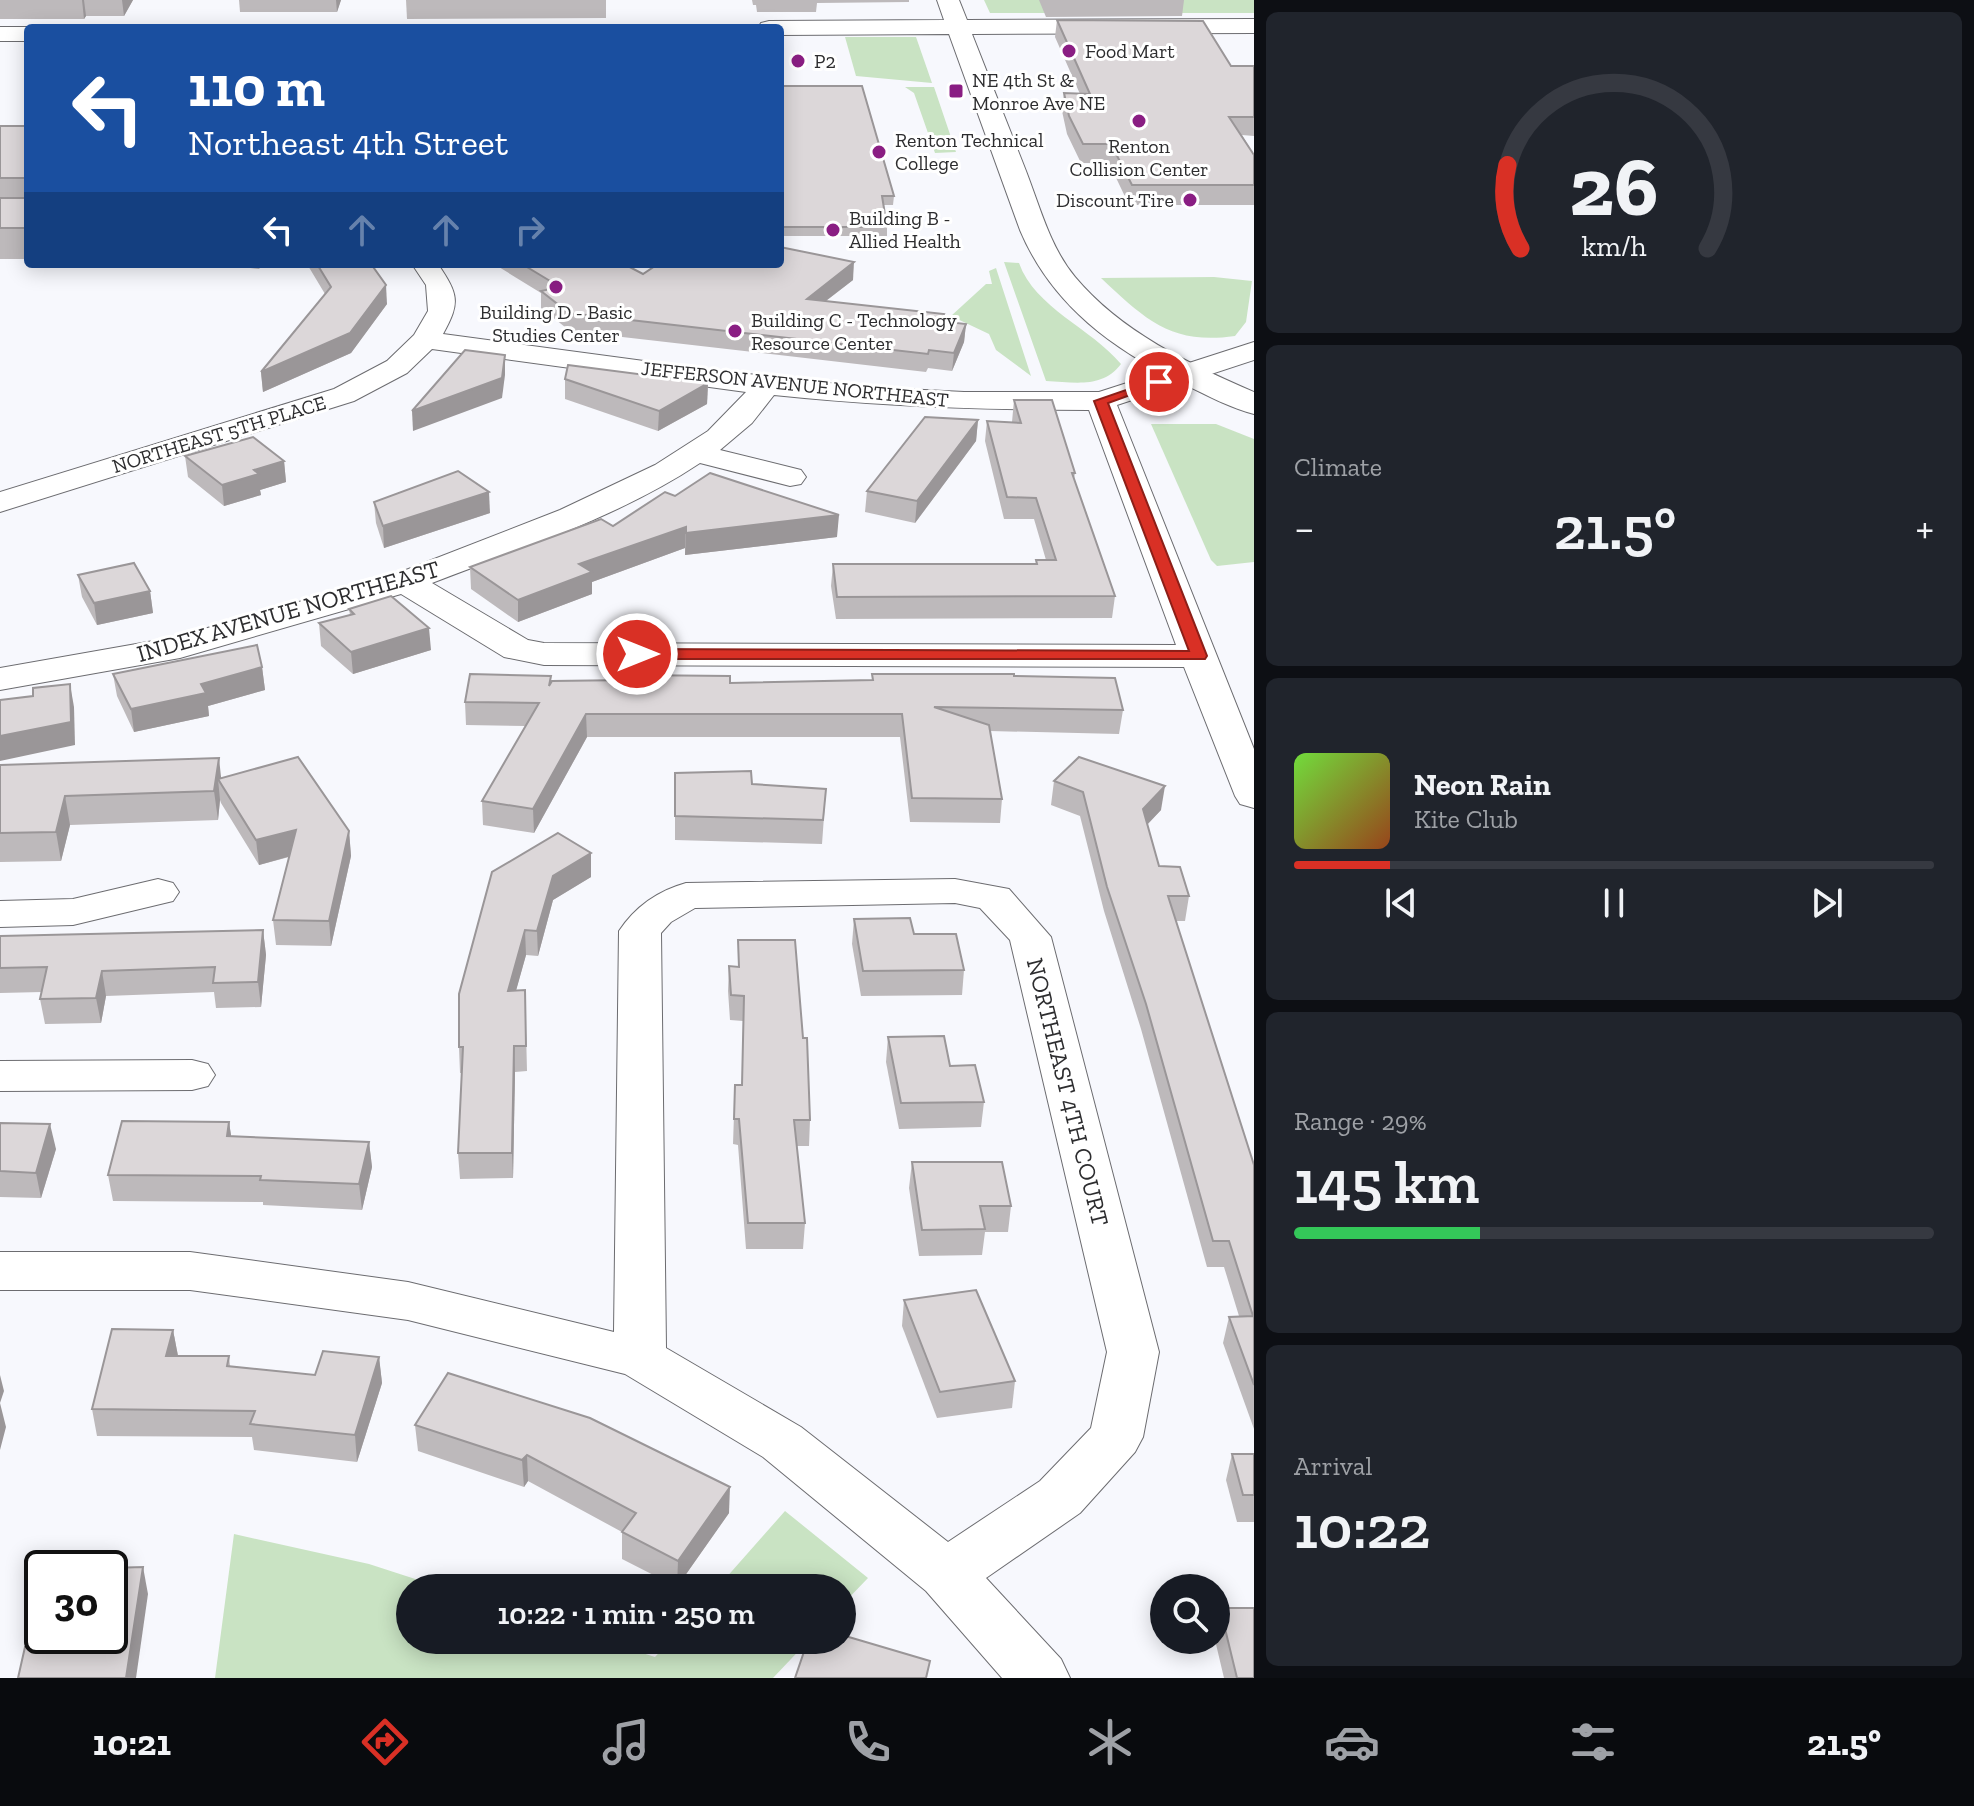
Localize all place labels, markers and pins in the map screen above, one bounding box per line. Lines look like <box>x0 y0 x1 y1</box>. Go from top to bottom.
place label: Food Mart <box>1085 39 1175 63</box>
marker: Food Mart <box>1060 42 1078 60</box>
place label: P2 <box>814 49 836 73</box>
marker: P2 <box>789 52 807 70</box>
place label: NE 4th St & Monroe Ave NE <box>972 68 1105 115</box>
marker: NE 4th St & Monroe Ave NE <box>947 82 965 100</box>
marker: Renton Collision Center <box>1130 112 1148 130</box>
place label: Renton Technical College <box>895 128 1044 175</box>
place label: Renton Collision Center <box>1069 134 1209 181</box>
marker: Renton Technical College <box>870 143 888 161</box>
place label: Discount Tire <box>1056 188 1174 212</box>
marker: Discount Tire <box>1181 191 1199 209</box>
place label: Building B - Allied Health <box>849 206 962 253</box>
marker: Building B - Allied Health <box>824 221 842 239</box>
marker: Building D - Basic Studies Center <box>547 278 565 296</box>
place label: Building D - Basic Studies Center <box>479 300 633 347</box>
place label: Building C - Technology Resource Center <box>751 308 958 355</box>
marker: Building C - Technology Resource Center <box>726 322 744 340</box>
pin <box>1125 348 1193 416</box>

